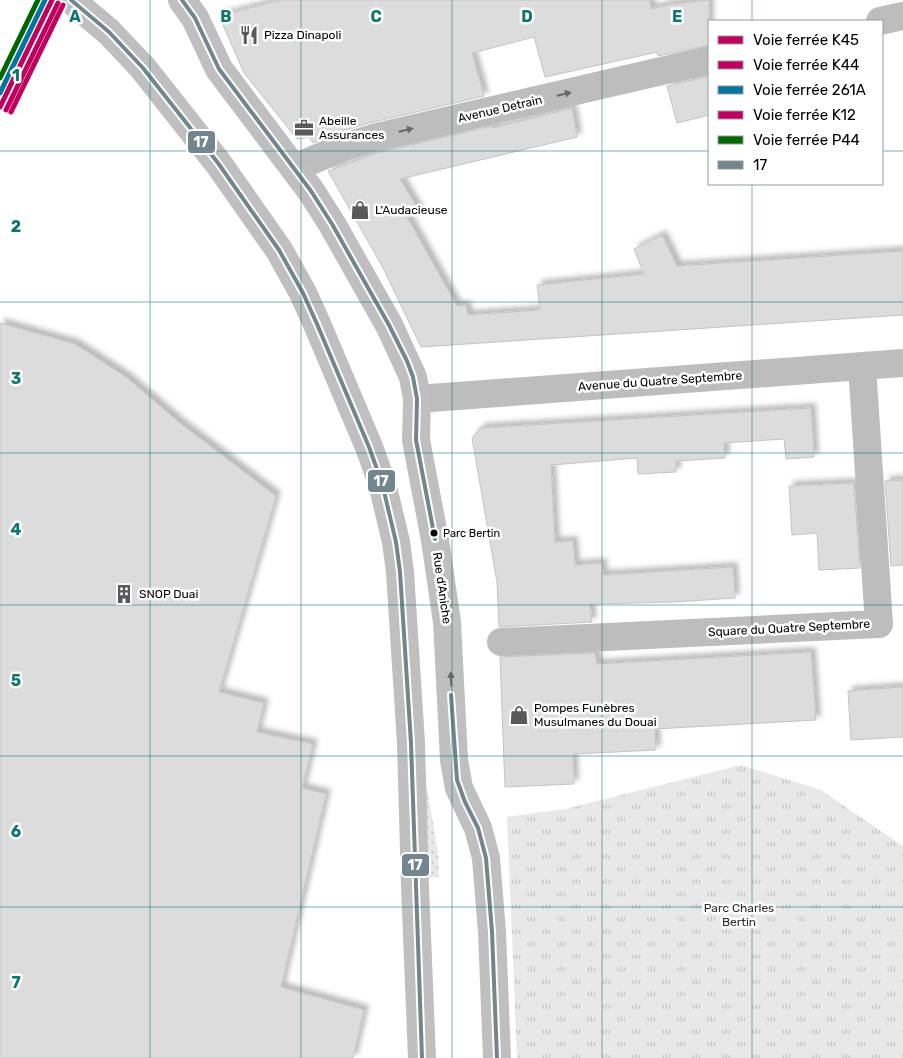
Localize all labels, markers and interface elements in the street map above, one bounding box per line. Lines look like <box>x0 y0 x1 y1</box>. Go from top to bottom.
text: A <box>69 7 81 26</box>
text: B <box>220 7 232 26</box>
text: C <box>370 7 382 26</box>
text: D <box>521 7 533 26</box>
text: E <box>672 7 682 26</box>
legend <box>708 20 883 185</box>
restaurant icon: Pizza Dinapoli <box>238 24 260 46</box>
place label: Pizza Dinapoli <box>264 28 341 42</box>
text: Voie ferrée K45 <box>753 31 859 49</box>
text: Voie ferrée K44 <box>753 56 859 74</box>
text: 1 <box>12 66 20 85</box>
text: Voie ferrée 261A <box>753 81 866 99</box>
one-way arrow <box>557 90 572 98</box>
street label: Avenue Detrain <box>457 93 543 125</box>
text: Voie ferrée K12 <box>753 106 856 124</box>
place label: Abeille Assurances <box>319 114 384 142</box>
office icon: Abeille Assurances <box>293 117 315 139</box>
one-way arrow <box>398 126 414 134</box>
line badge: 17 <box>187 130 216 154</box>
text: Voie ferrée P44 <box>753 131 860 149</box>
text: 17 <box>194 134 208 151</box>
text: 17 <box>753 156 767 174</box>
shop icon: L'Audacieuse <box>349 199 371 221</box>
place label: L'Audacieuse <box>375 203 448 217</box>
text: 2 <box>11 217 21 236</box>
street label: Avenue du Quatre Septembre <box>577 368 743 394</box>
text: 3 <box>11 369 21 388</box>
line badge: 17 <box>367 469 396 493</box>
text: 17 <box>374 473 388 490</box>
text: 4 <box>11 520 22 539</box>
place label: Parc Bertin <box>443 527 500 540</box>
marker: Parc Bertin <box>429 528 439 538</box>
street label: Rue d'Aniche <box>430 551 454 625</box>
building icon: SNOP Duai <box>113 583 135 605</box>
place label: SNOP Duai <box>139 587 198 601</box>
street label: Square du Quatre Septembre <box>708 617 871 639</box>
text: 5 <box>11 671 21 690</box>
one-way arrow <box>446 671 454 687</box>
place label: Pompes Funèbres Musulmanes du Douai <box>534 701 657 729</box>
shop icon: Pompes Funèbres Musulmanes du Douai <box>508 704 530 726</box>
text: 6 <box>11 822 21 841</box>
line badge: 17 <box>401 853 430 877</box>
text: 17 <box>408 857 422 874</box>
park label: Parc Charles Bertin <box>704 901 774 929</box>
text: 7 <box>11 973 21 992</box>

